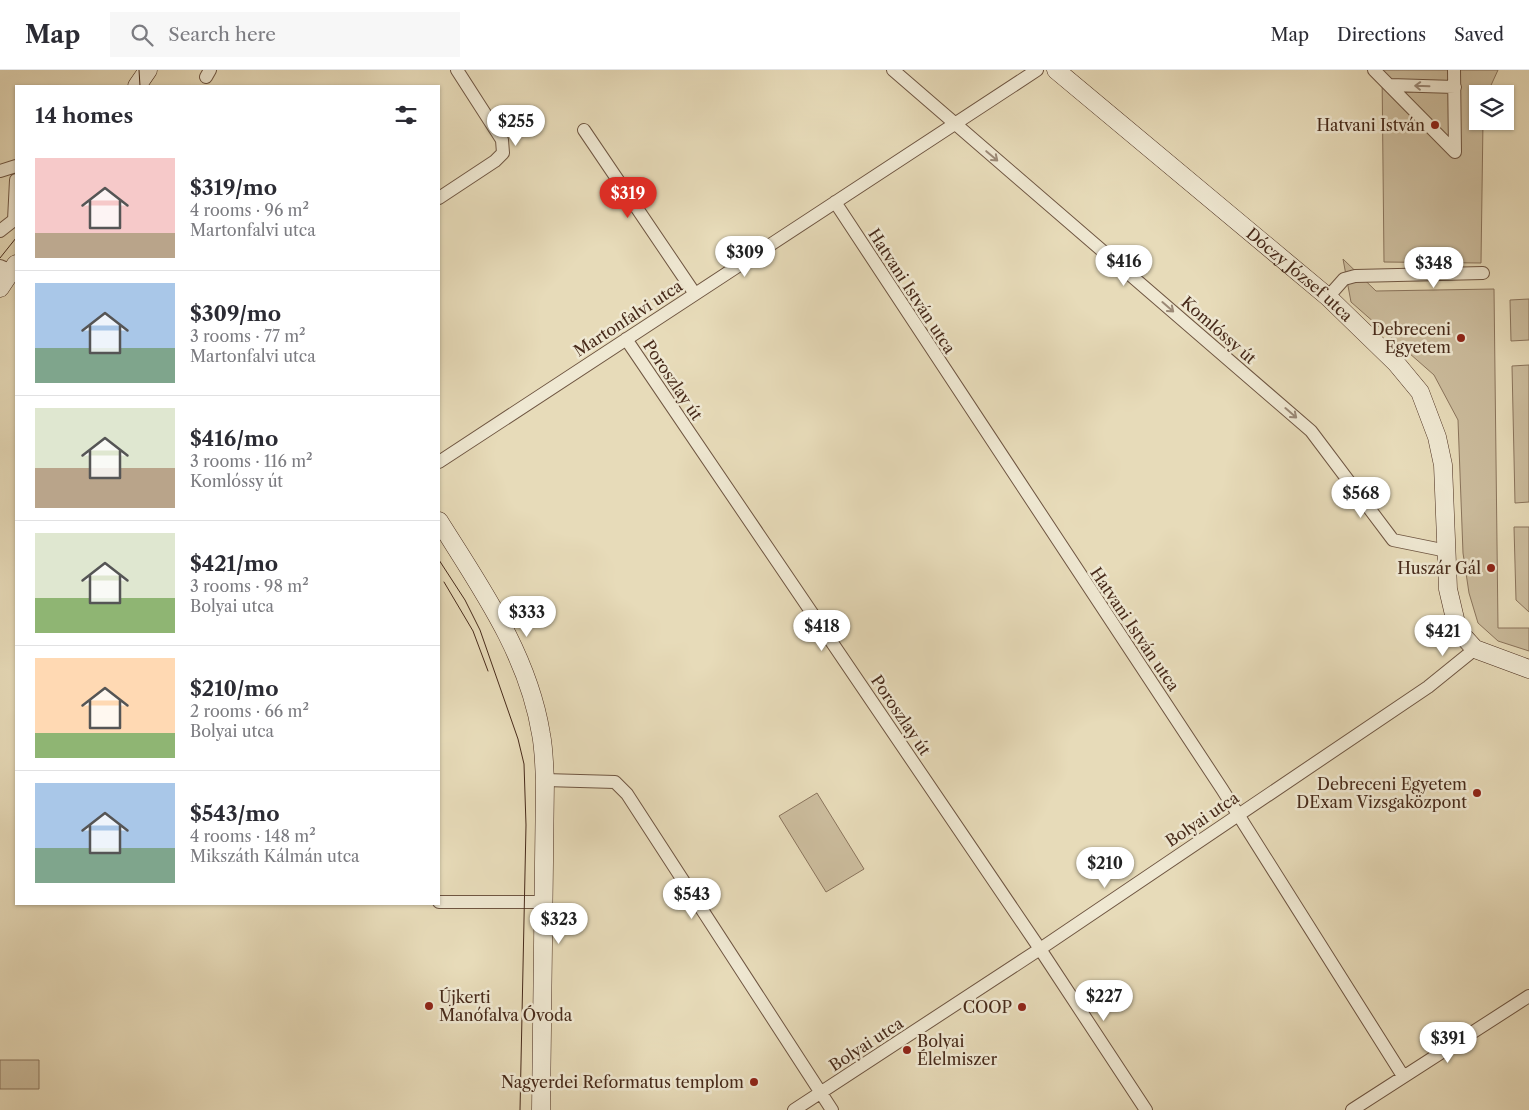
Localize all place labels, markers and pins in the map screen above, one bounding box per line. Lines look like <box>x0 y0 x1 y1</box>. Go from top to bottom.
pin: $255 <box>486 104 546 147</box>
place label: Hatvani István <box>1316 115 1425 135</box>
marker: Hatvani István <box>1429 119 1441 131</box>
pin: $319 <box>598 176 658 219</box>
pin: $309 <box>715 236 775 278</box>
pin: $416 <box>1094 244 1154 287</box>
pin: $348 <box>1404 246 1464 289</box>
place label: Debreceni Egyetem <box>1372 319 1451 357</box>
marker: Debreceni Egyetem <box>1455 332 1467 344</box>
pin: $568 <box>1331 476 1391 519</box>
place label: Huszár Gál <box>1397 558 1481 578</box>
marker: Huszár Gál <box>1485 562 1497 574</box>
pin: $333 <box>497 596 557 638</box>
pin: $418 <box>792 610 852 652</box>
pin: $421 <box>1413 614 1473 657</box>
place label: Debreceni Egyetem DExam Vizsgaközpont <box>1296 774 1467 812</box>
marker: Debreceni Egyetem DExam Vizsgaközpont <box>1471 787 1483 799</box>
pin: $210 <box>1075 846 1135 889</box>
pin: $543 <box>662 878 722 920</box>
pin: $323 <box>529 902 589 945</box>
pin: $227 <box>1074 980 1134 1022</box>
place label: Újkerti Manófalva Óvoda <box>439 987 573 1025</box>
place label: COOP <box>963 997 1012 1017</box>
marker: Újkerti Manófalva Óvoda <box>423 1000 435 1012</box>
marker: COOP <box>1016 1001 1028 1013</box>
pin: $391 <box>1418 1022 1478 1064</box>
place label: Bolyai Élelmiszer <box>917 1031 997 1069</box>
marker: Bolyai Élelmiszer <box>901 1044 913 1056</box>
place label: Nagyerdei Reformatus templom <box>501 1072 744 1092</box>
marker: Nagyerdei Reformatus templom <box>748 1076 760 1088</box>

